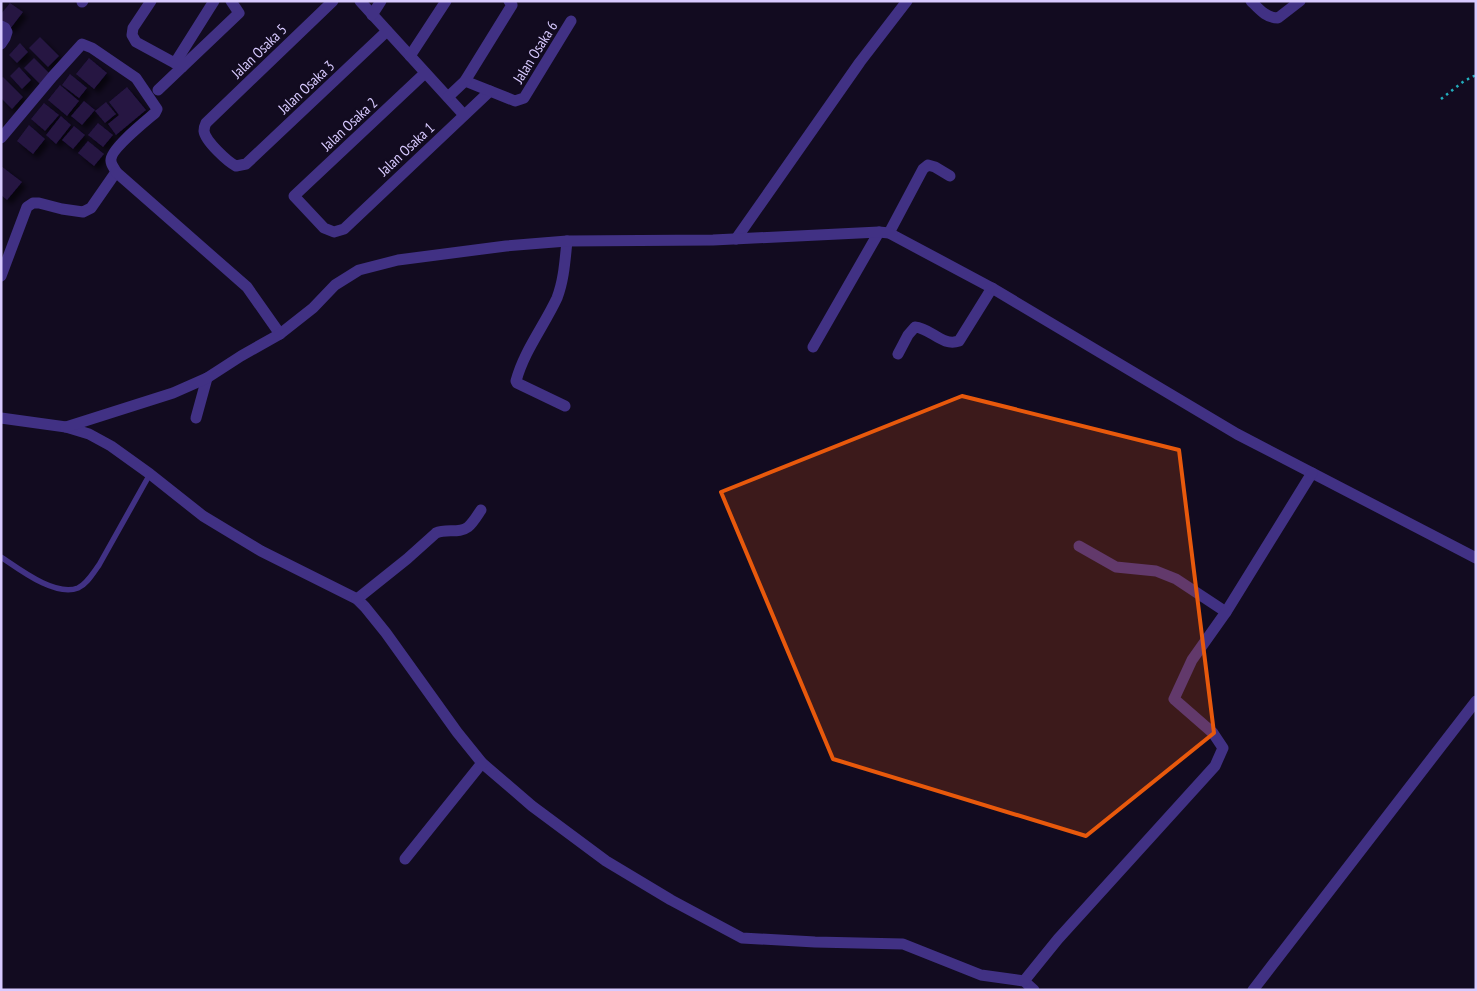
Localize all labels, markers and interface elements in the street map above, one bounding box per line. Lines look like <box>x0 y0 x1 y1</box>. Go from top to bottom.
street label: Jalan Osaka 6 <box>508 17 562 88</box>
street label: Jalan Osaka 5 <box>227 20 291 83</box>
street label: Jalan Osaka 3 <box>273 56 338 118</box>
street label: Jalan Osaka 2 <box>316 93 381 155</box>
street label: Jalan Osaka 1 <box>373 118 438 180</box>

